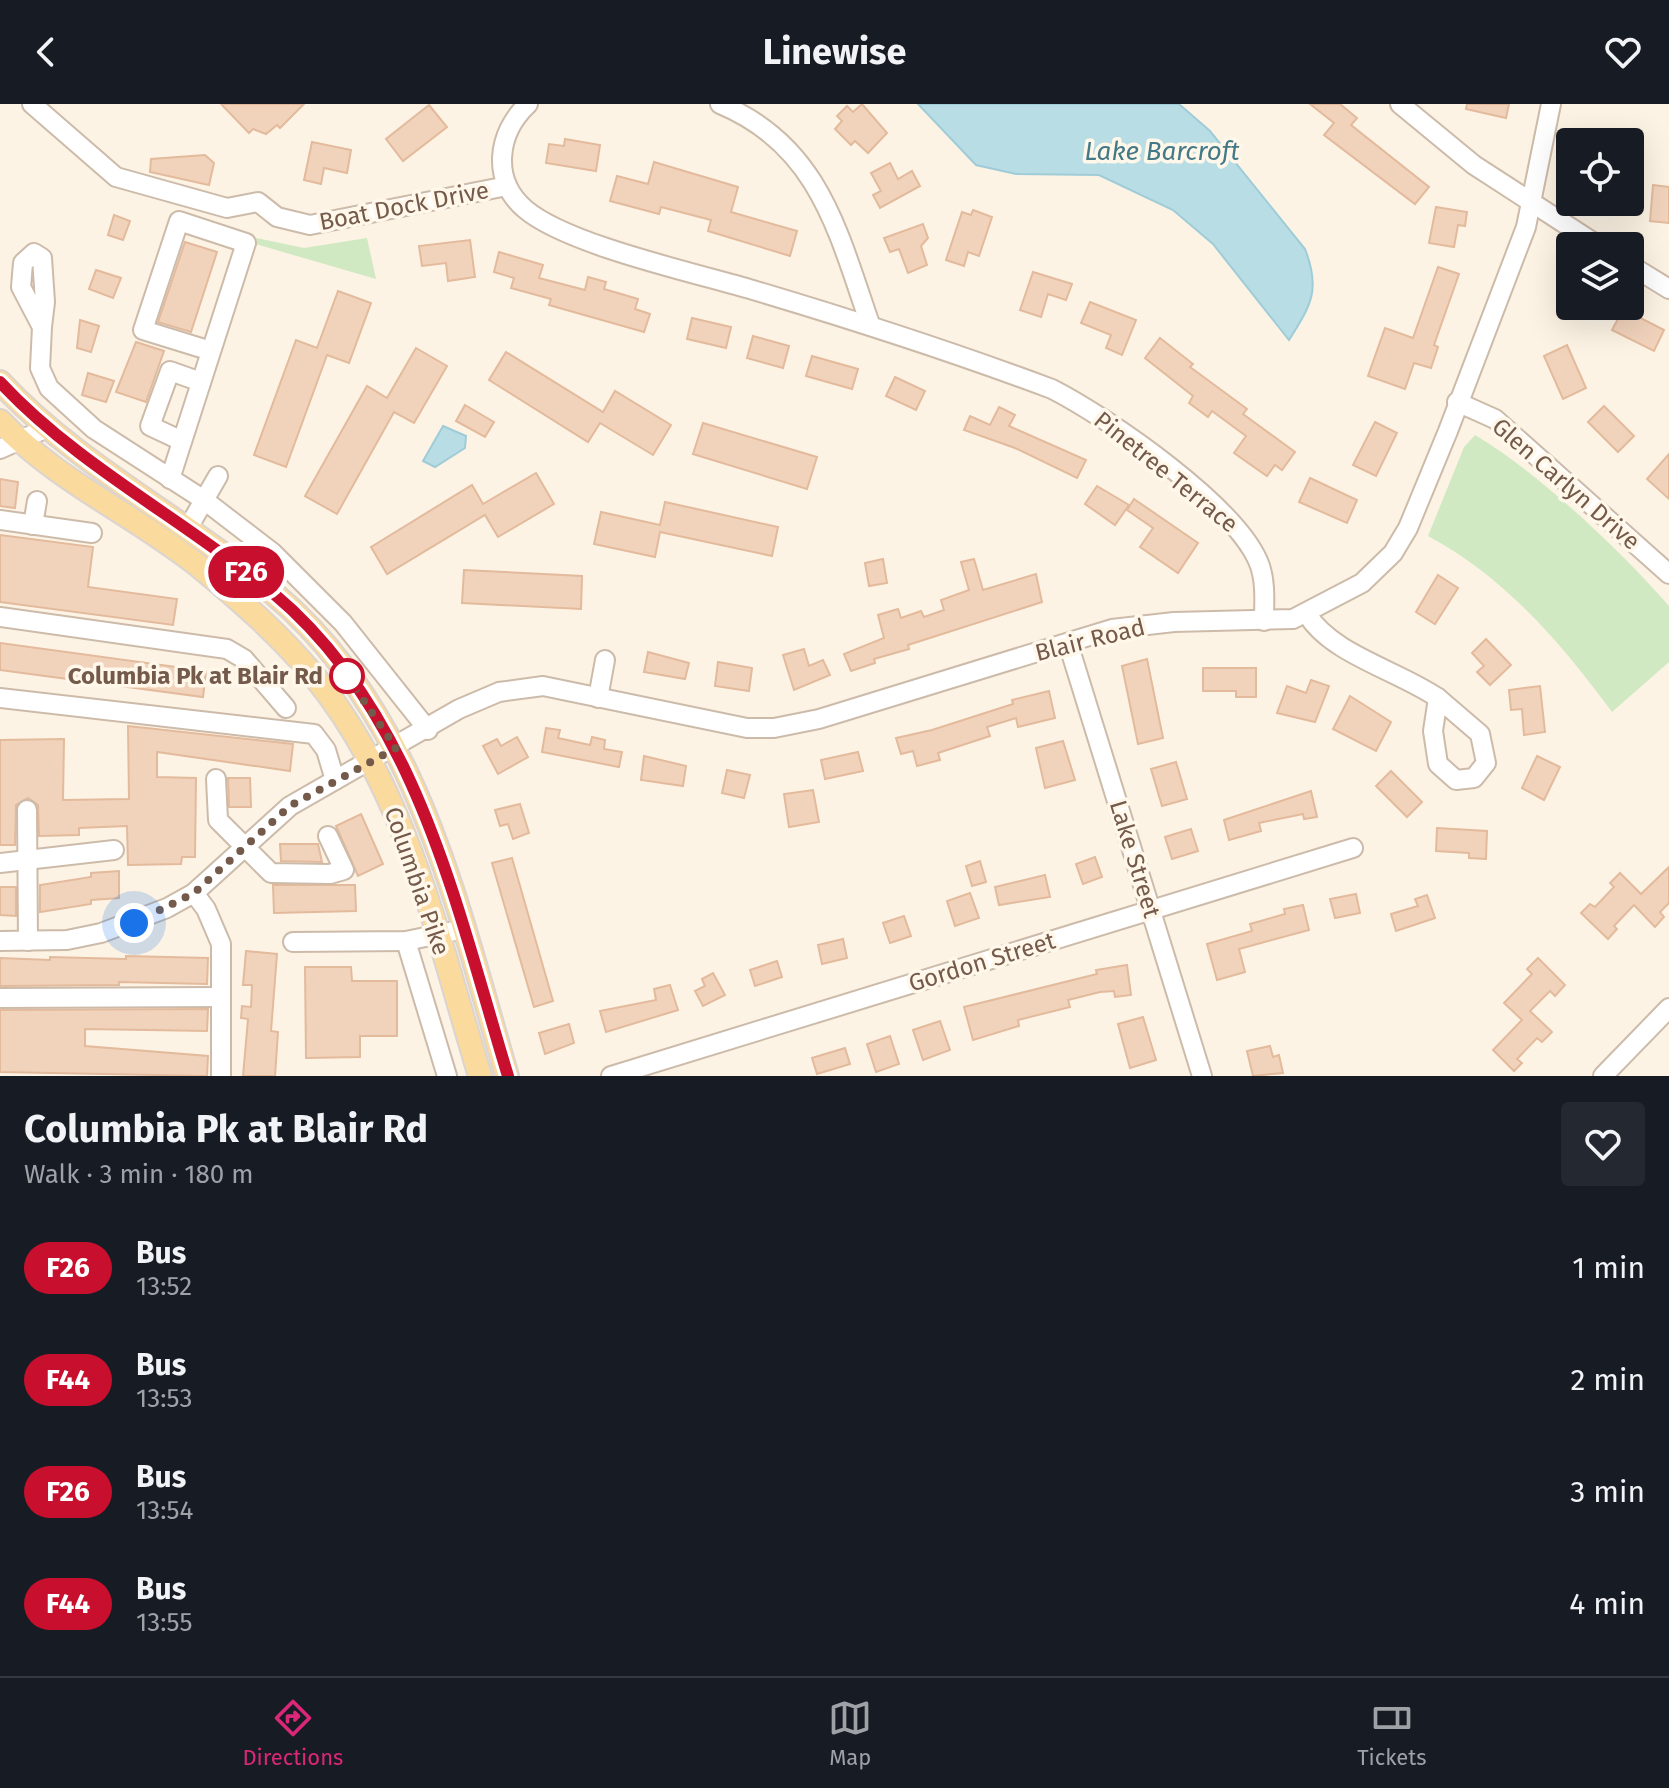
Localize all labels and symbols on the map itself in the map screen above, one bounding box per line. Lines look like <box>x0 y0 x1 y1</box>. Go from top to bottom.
water label: Lake Barcroft <box>1084 136 1240 167</box>
street label: Boat Dock Drive <box>317 176 491 236</box>
street label: Pinetree Terrace <box>1089 406 1243 538</box>
street label: Glen Carlyn Drive <box>1486 412 1646 556</box>
line badge: F26 <box>200 546 292 598</box>
street label: Blair Road <box>1032 613 1148 667</box>
marker: Columbia Pk at Blair Rd <box>330 659 364 693</box>
place label: Columbia Pk at Blair Rd <box>68 662 323 690</box>
street label: Lake Street <box>1104 797 1166 921</box>
street label: Columbia Pike <box>379 803 455 959</box>
your location <box>114 903 154 943</box>
street label: Gordon Street <box>905 926 1059 998</box>

